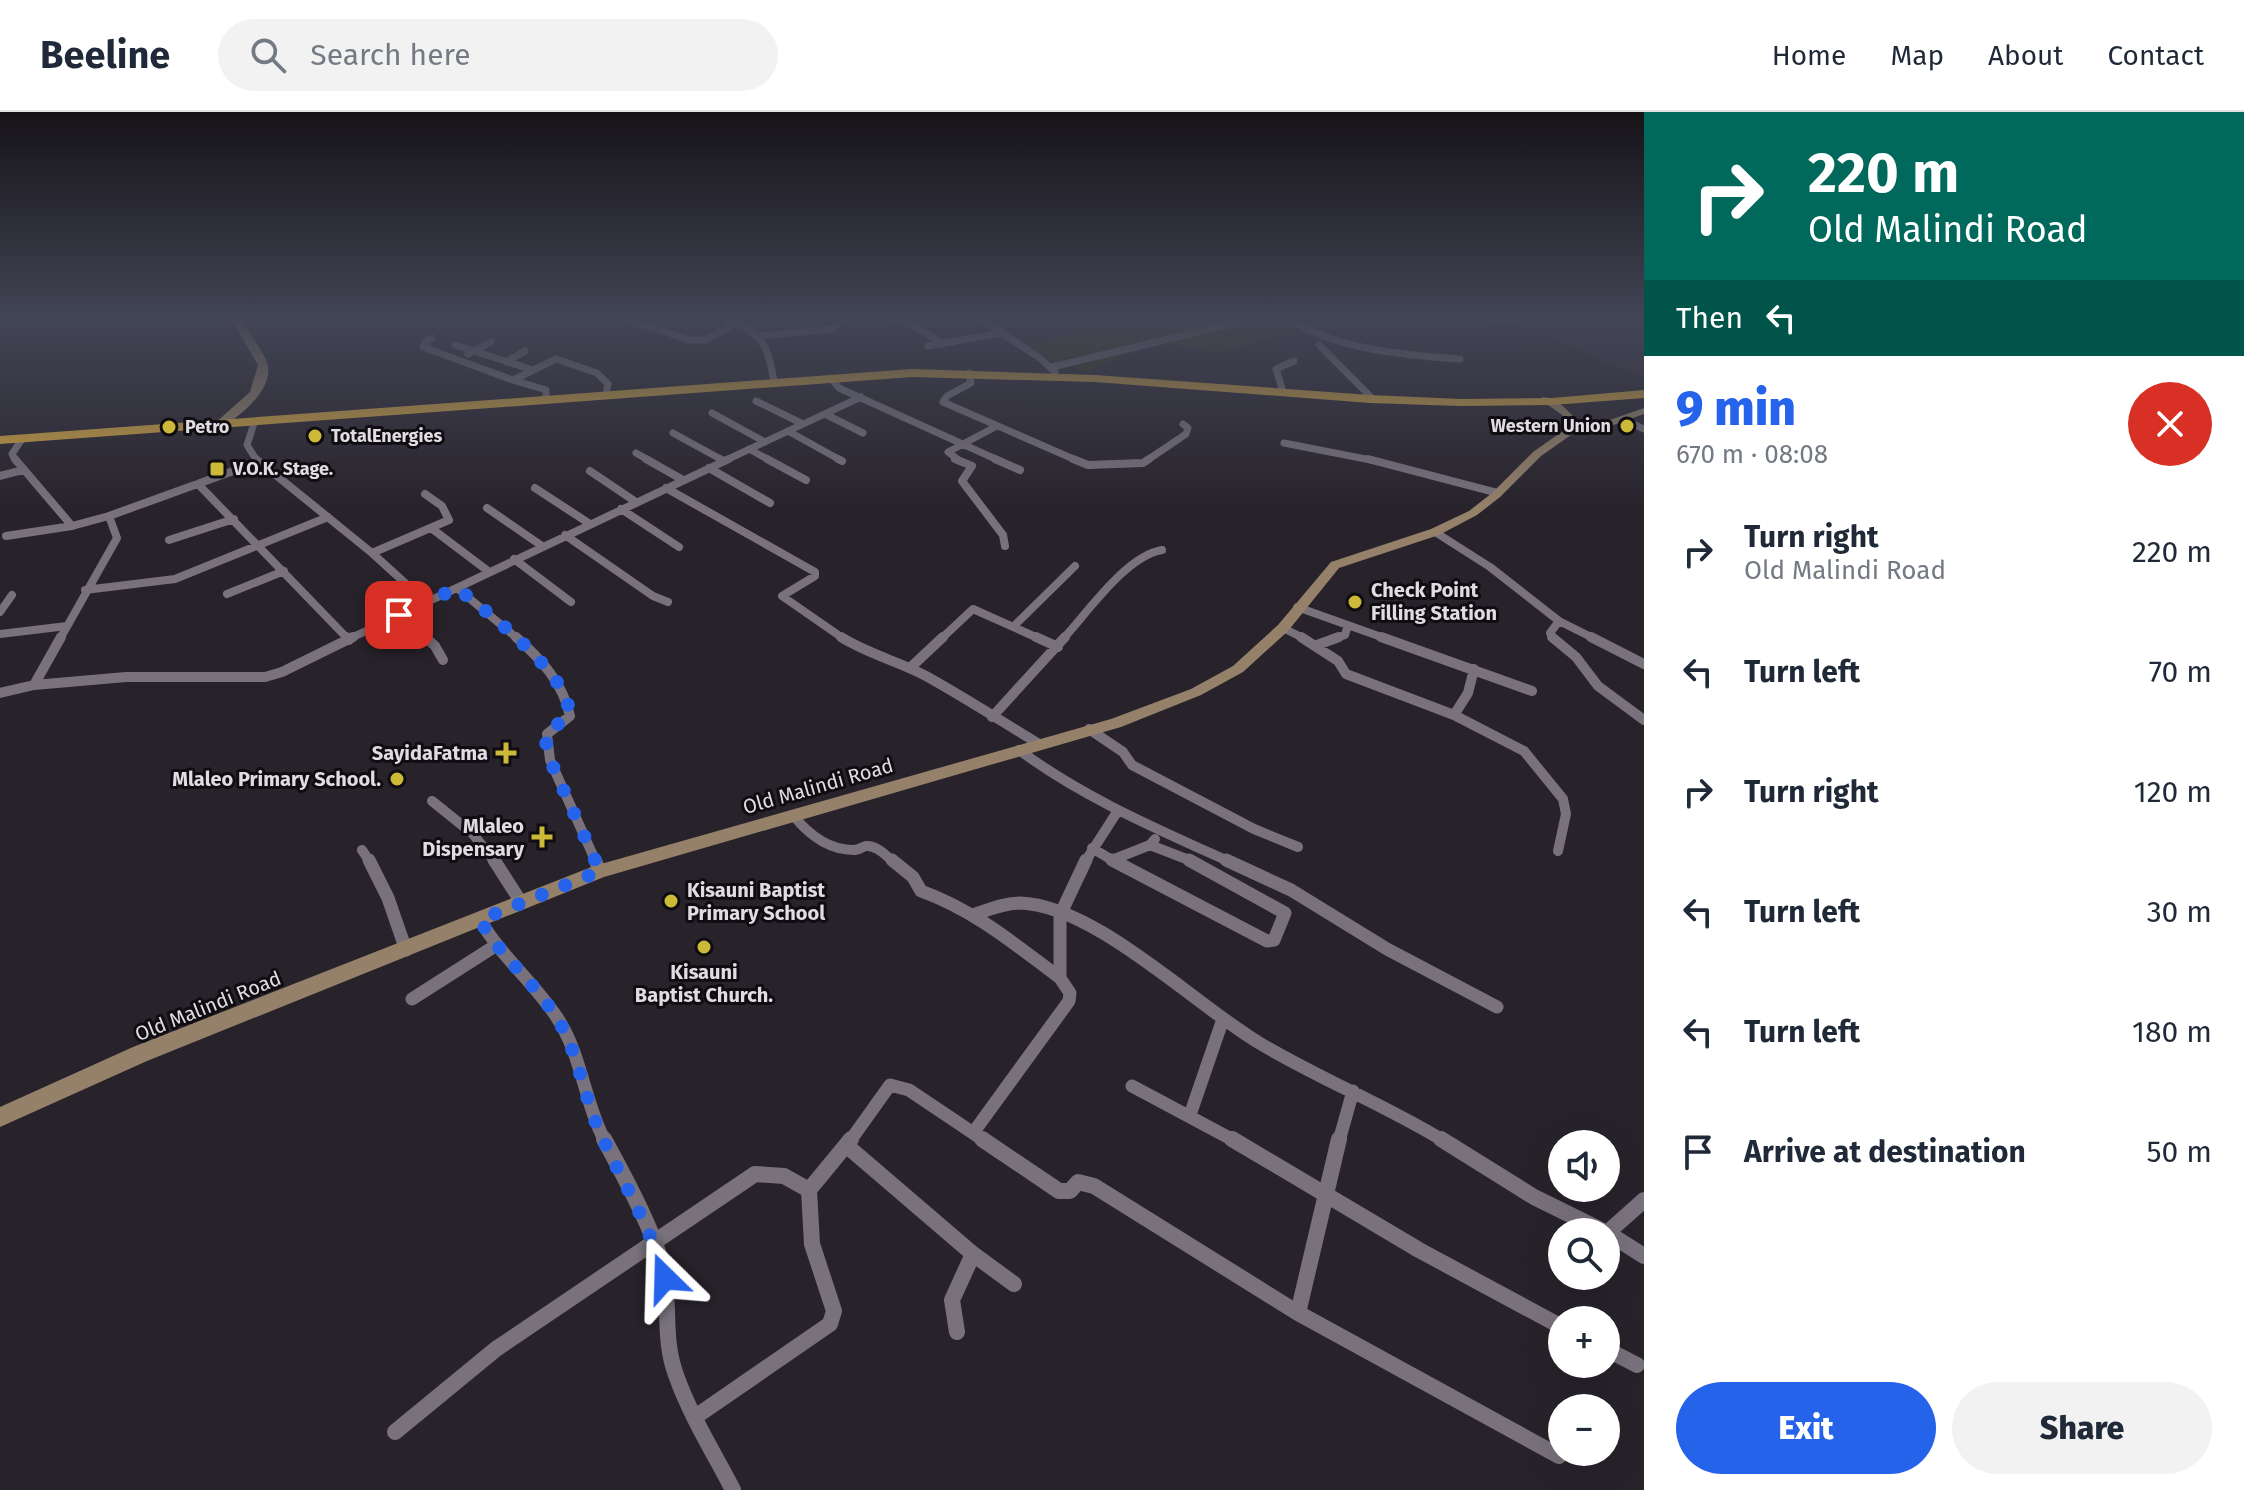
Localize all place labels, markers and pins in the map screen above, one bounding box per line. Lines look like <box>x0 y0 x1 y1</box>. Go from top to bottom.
place label: Western Union <box>1491 415 1611 437</box>
place label: Petro <box>185 416 229 438</box>
marker: Western Union <box>1618 417 1636 435</box>
marker: Petro <box>160 418 178 436</box>
place label: TotalEnergies <box>331 425 443 447</box>
marker: TotalEnergies <box>306 427 324 445</box>
place label: V.O.K. Stage. <box>232 458 333 480</box>
marker: V.O.K. Stage. <box>208 460 226 478</box>
place label: Check Point Filling Station <box>1371 578 1497 625</box>
pin <box>365 581 433 649</box>
marker: Check Point Filling Station <box>1346 593 1364 611</box>
place label: SayidaFatma <box>372 741 488 765</box>
marker: SayidaFatma <box>495 742 517 764</box>
place label: Mlaleo Primary School. <box>172 767 381 791</box>
marker: Mlaleo Primary School. <box>388 770 406 788</box>
place label: Mlaleo Dispensary <box>422 814 525 861</box>
marker: Mlaleo Dispensary <box>531 826 553 848</box>
place label: Kisauni Baptist Primary School <box>687 878 825 925</box>
marker: Kisauni Baptist Primary School <box>662 892 680 910</box>
marker: Kisauni Baptist Church. <box>695 938 713 956</box>
place label: Kisauni Baptist Church. <box>635 960 773 1007</box>

